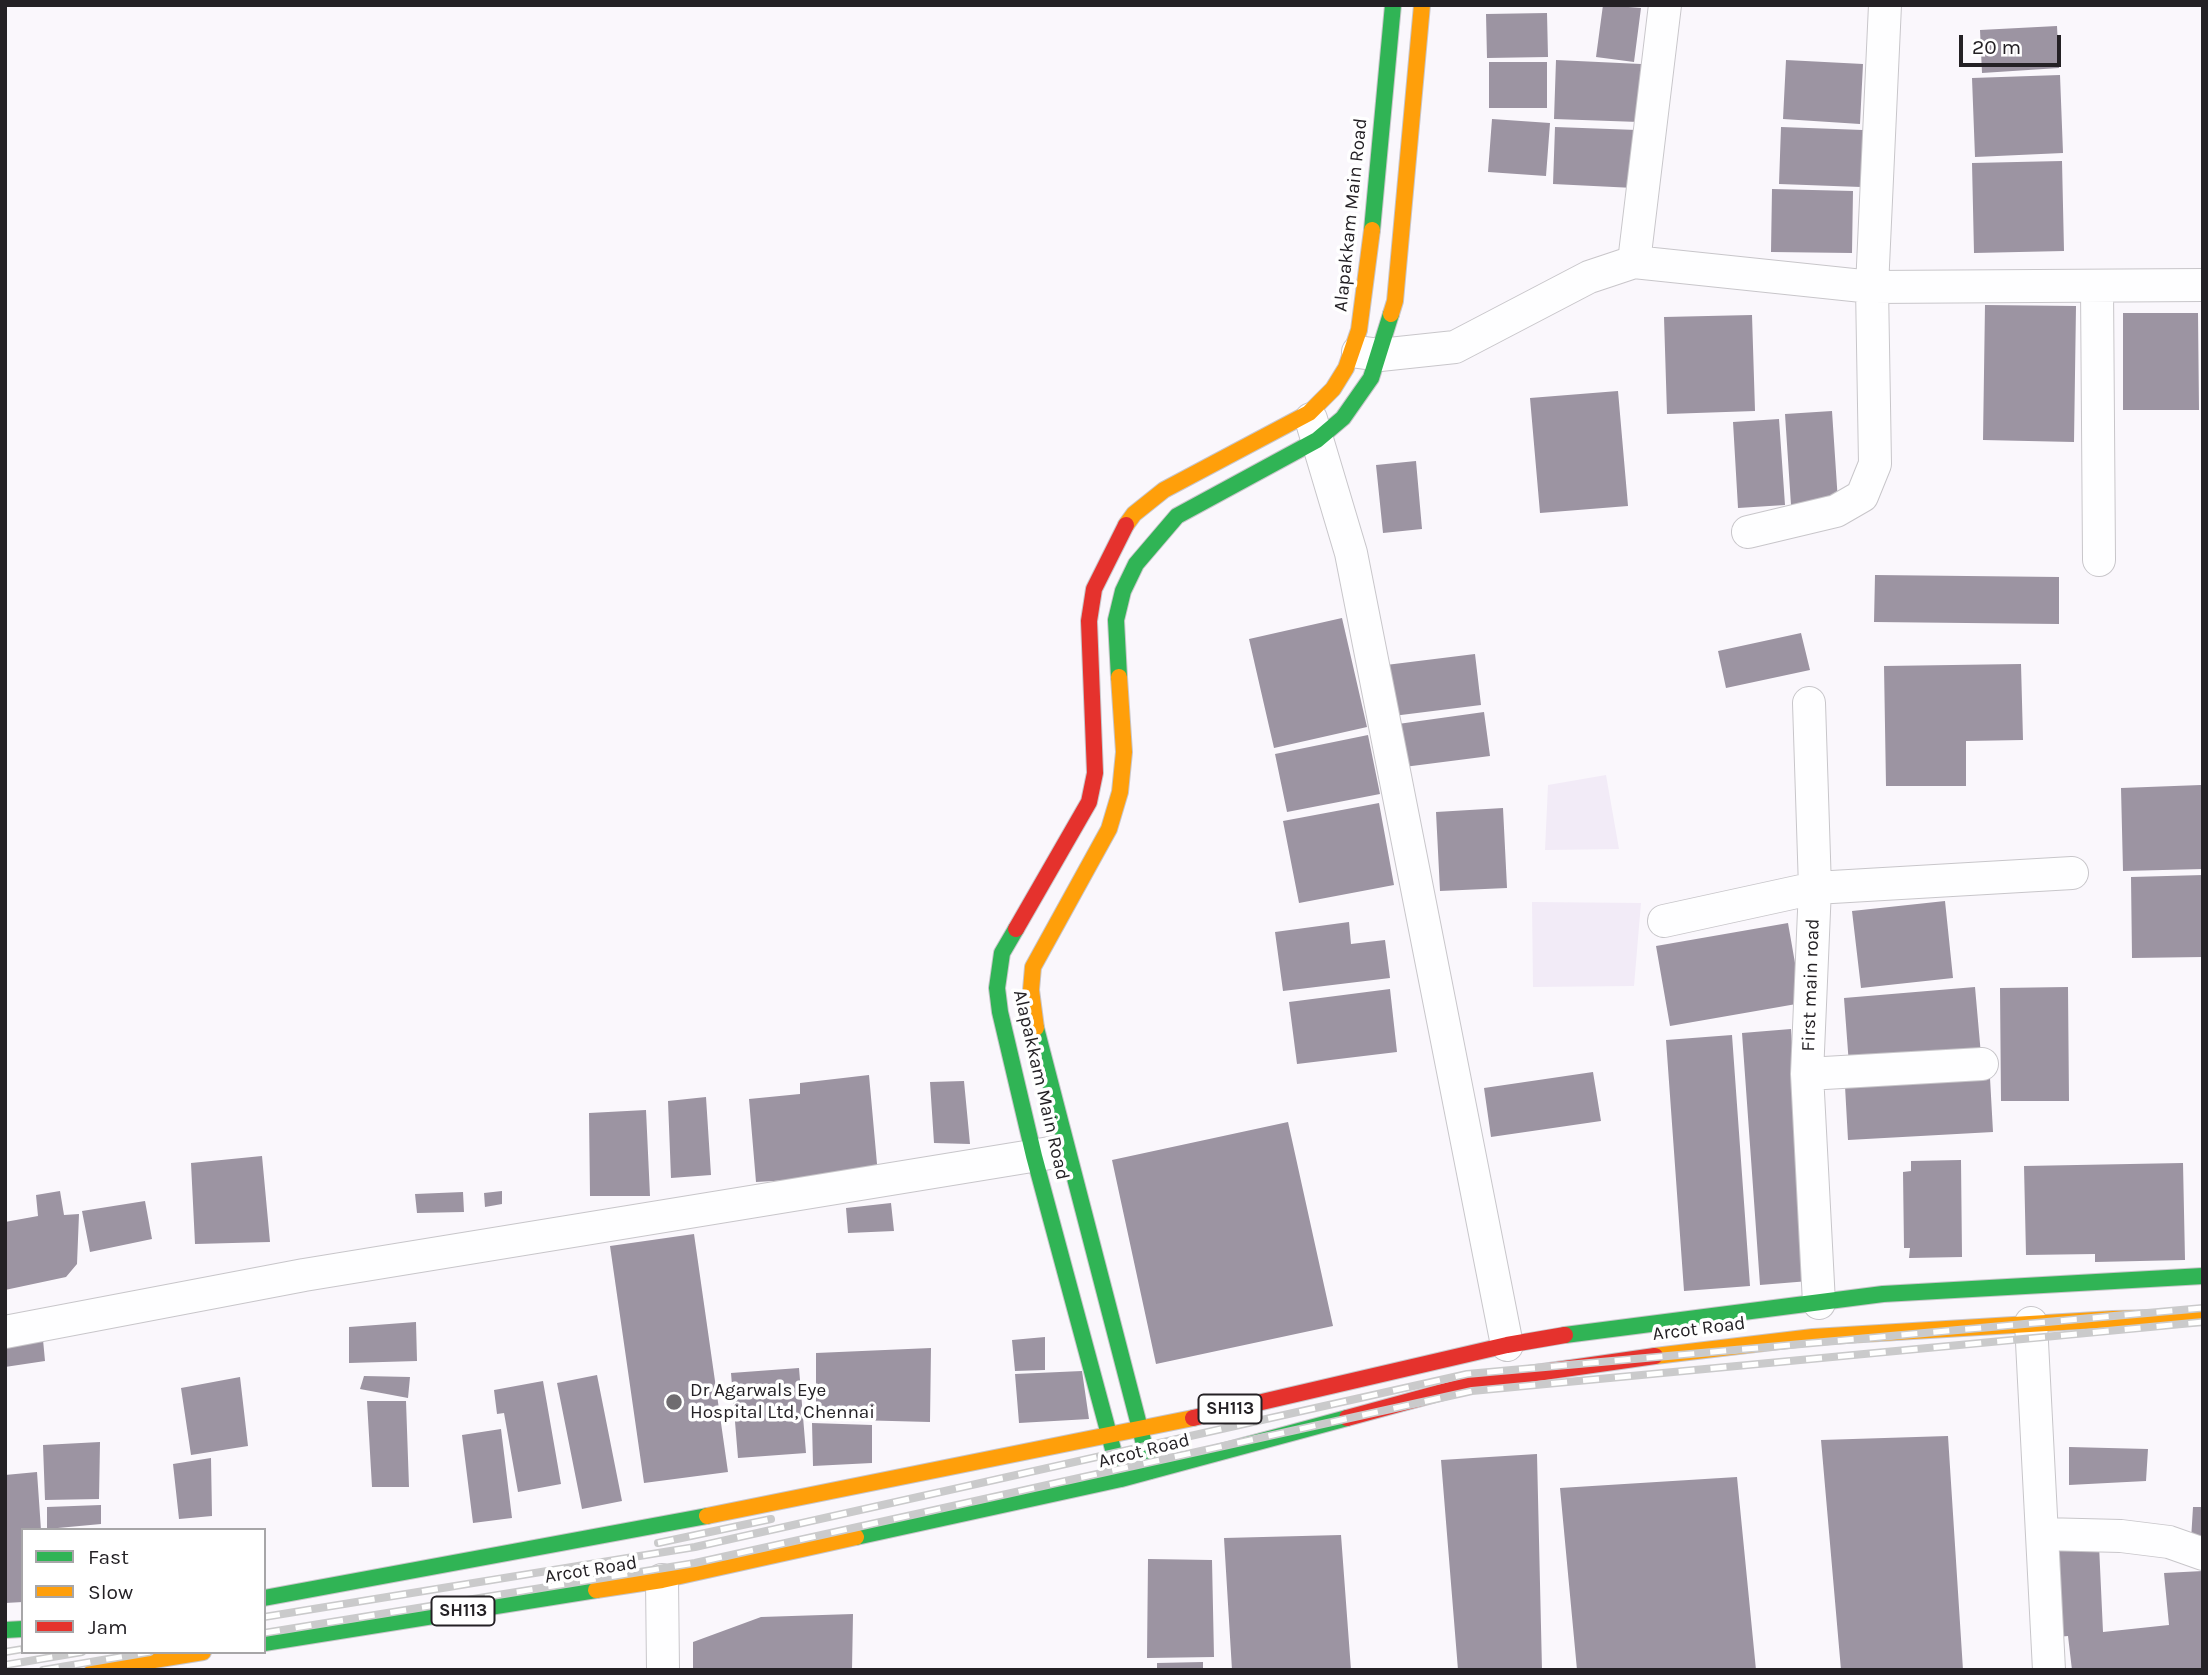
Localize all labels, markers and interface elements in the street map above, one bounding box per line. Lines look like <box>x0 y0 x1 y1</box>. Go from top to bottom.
scale bar <box>1963 21 2064 65</box>
text: 20 m <box>1972 35 2021 59</box>
street label: Alapakkam Main Road <box>1330 117 1372 313</box>
street label: First main road <box>1797 918 1825 1052</box>
street label: Alapakkam Main Road <box>1008 988 1074 1182</box>
street label: Arcot Road <box>1651 1312 1747 1346</box>
place label: Dr Agarwals Eye Hospital Ltd, Chennai <box>690 1380 875 1424</box>
marker: Dr Agarwals Eye Hospital Ltd, Chennai <box>664 1392 684 1412</box>
road number: SH113 <box>1198 1394 1262 1424</box>
street label: Arcot Road <box>1096 1429 1192 1473</box>
legend <box>21 1528 266 1654</box>
text: Fast <box>88 1545 129 1569</box>
street label: Arcot Road <box>543 1551 639 1589</box>
text: Slow <box>88 1580 133 1604</box>
road number: SH113 <box>432 1596 494 1626</box>
text: Jam <box>88 1615 128 1639</box>

